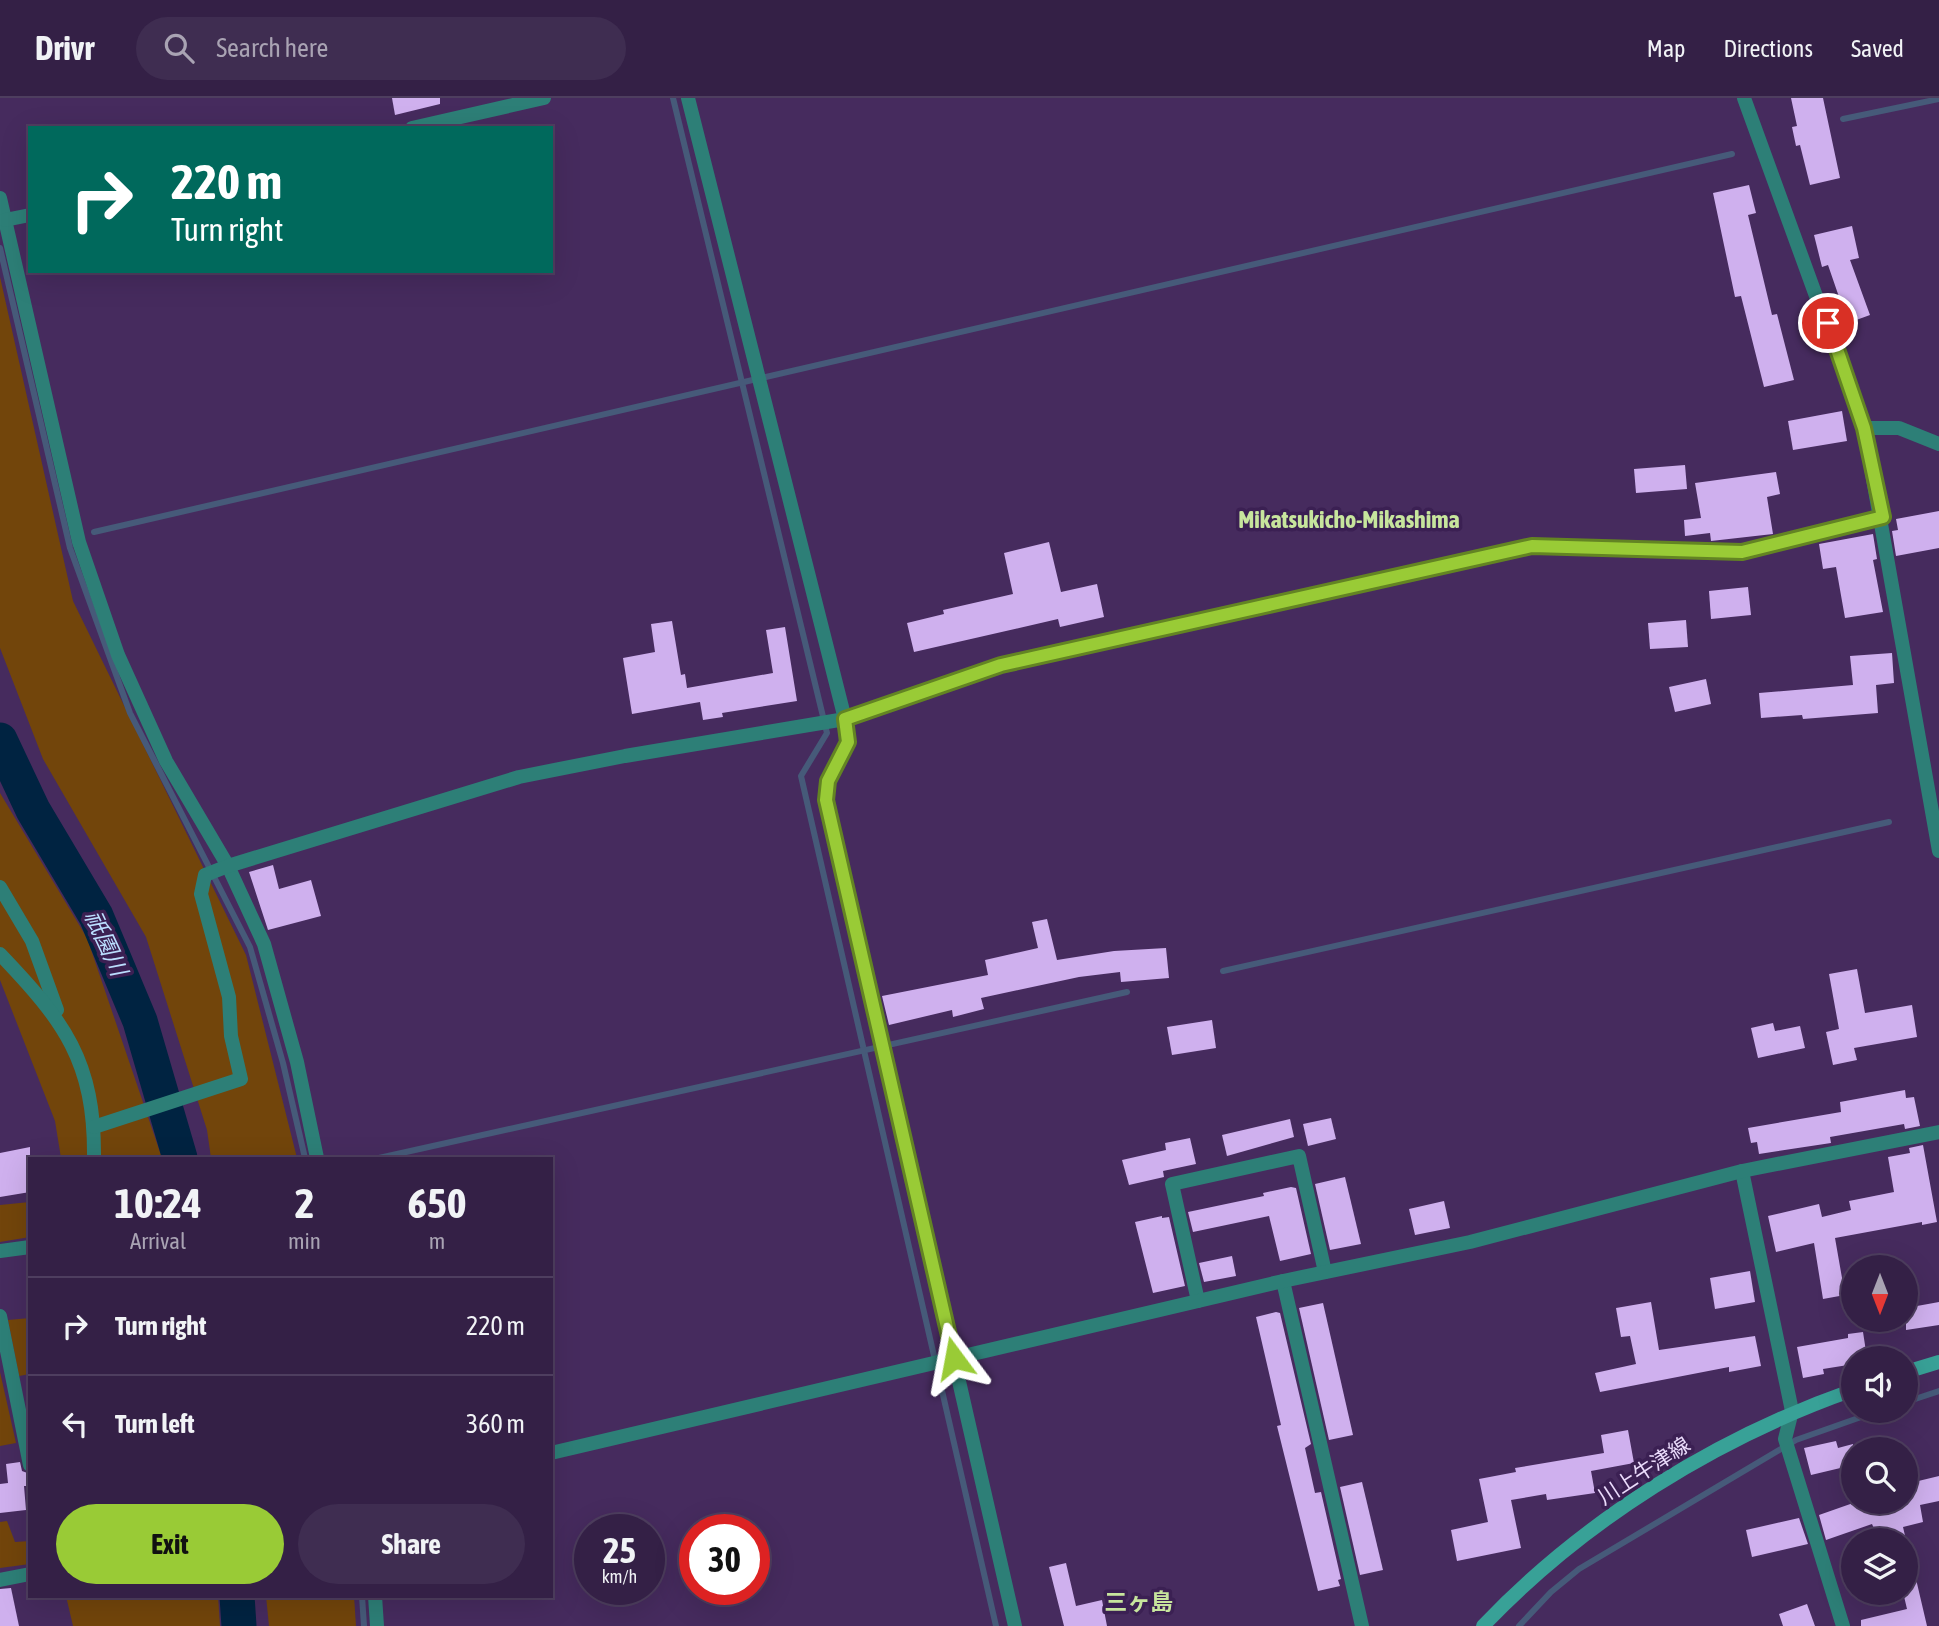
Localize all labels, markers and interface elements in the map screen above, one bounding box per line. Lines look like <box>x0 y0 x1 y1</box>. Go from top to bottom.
search box <box>136 17 626 80</box>
text: Drivr <box>35 29 94 67</box>
icon: search <box>160 29 198 67</box>
text: Search here <box>216 33 328 63</box>
text: Map <box>1647 35 1685 62</box>
text: Directions <box>1723 35 1813 62</box>
text: Saved <box>1851 35 1904 62</box>
text: 220 m <box>171 153 282 209</box>
icon: right <box>56 154 147 245</box>
text: Turn right <box>171 211 284 248</box>
pin <box>1798 293 1858 353</box>
icon: arrive <box>1809 304 1847 342</box>
district label: Mikatsukicho-Mikashima <box>1238 506 1460 533</box>
water label: 祇園川 <box>80 906 134 982</box>
text: 10:24 <box>114 1179 202 1227</box>
text: 2 <box>295 1179 314 1227</box>
text: 650 <box>407 1179 467 1227</box>
text: Arrival <box>130 1228 186 1254</box>
text: min <box>288 1228 321 1254</box>
text: m <box>429 1228 445 1254</box>
north arrow <box>1841 1255 1918 1332</box>
map controls <box>1841 1255 1918 1605</box>
icon: right <box>56 1307 94 1345</box>
text: Turn right <box>115 1311 206 1341</box>
text: 220 m <box>466 1311 525 1341</box>
position arrow <box>917 1321 991 1395</box>
button: sound <box>1841 1346 1918 1423</box>
icon: left <box>56 1405 94 1443</box>
text: Turn left <box>115 1409 195 1439</box>
text: 360 m <box>466 1409 525 1439</box>
street label: 川上牛津線 <box>1593 1432 1694 1509</box>
button: search <box>1841 1437 1918 1514</box>
button: Exit <box>56 1504 284 1584</box>
button: Share <box>298 1504 525 1584</box>
speed limit sign: 30 <box>679 1514 770 1605</box>
button: layers <box>1841 1528 1918 1605</box>
text: 25 <box>603 1530 636 1570</box>
text: km/h <box>602 1566 637 1587</box>
district label: 三ヶ島 <box>1105 1589 1174 1615</box>

